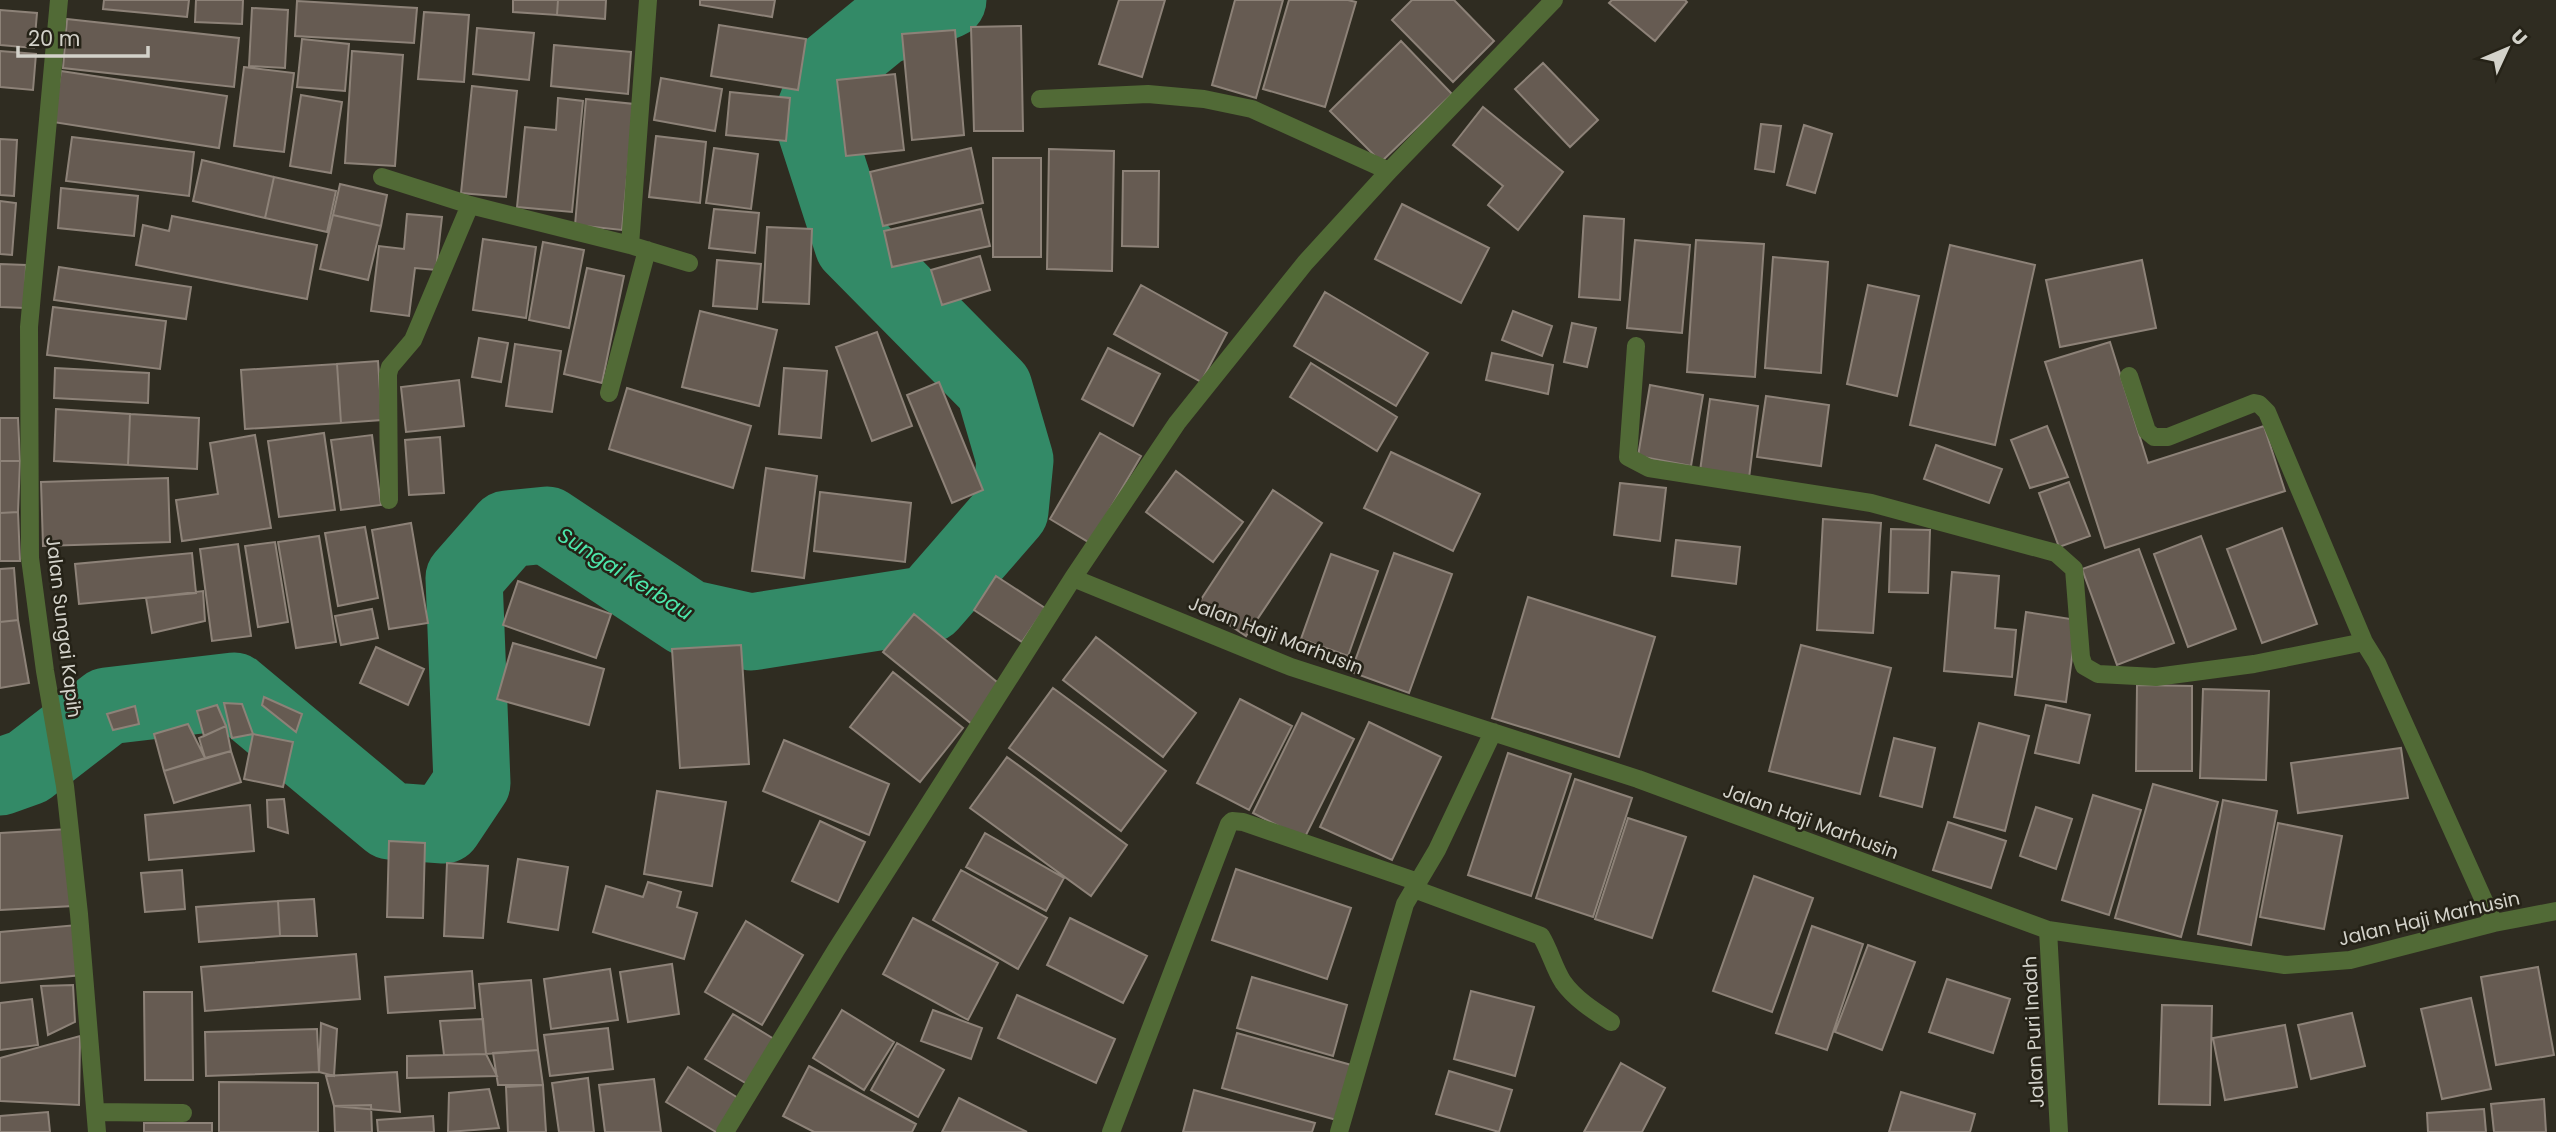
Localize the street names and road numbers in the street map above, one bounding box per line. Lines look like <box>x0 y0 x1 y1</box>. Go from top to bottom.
street label: Jalan Sungai Kapih <box>39 535 88 719</box>
street label: Jalan Haji Marhusin <box>1184 590 1367 681</box>
street label: Jalan Haji Marhusin <box>1719 777 1903 866</box>
street label: Jalan Haji Marhusin <box>2336 884 2523 953</box>
street label: Jalan Puri Indah <box>2016 955 2051 1109</box>

